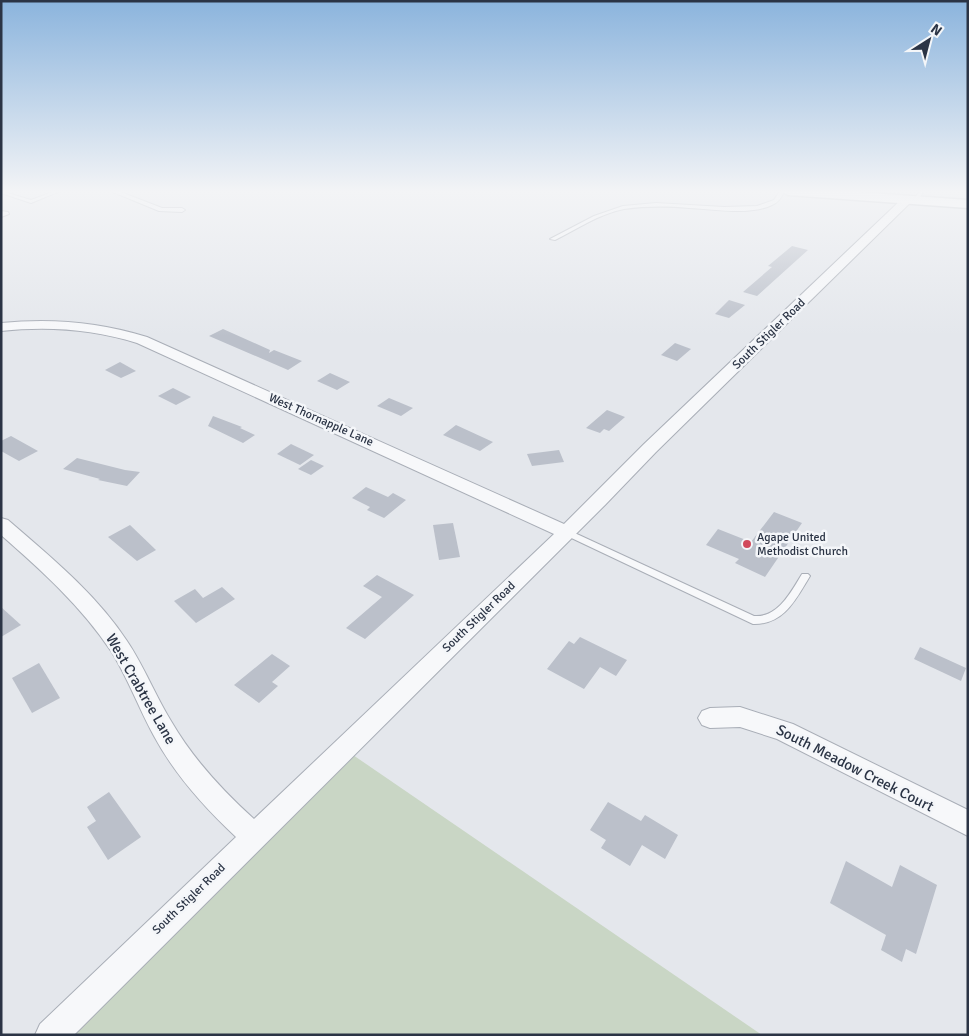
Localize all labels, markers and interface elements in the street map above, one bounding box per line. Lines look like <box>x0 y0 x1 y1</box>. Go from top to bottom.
north arrow <box>904 15 954 65</box>
text: N <box>927 20 945 40</box>
street label: South Stigler Road <box>729 295 809 373</box>
street label: West Thornapple Lane <box>266 390 376 450</box>
place label: Agape United Methodist Church <box>757 530 848 559</box>
marker: Agape United Methodist Church <box>741 538 753 550</box>
street label: South Stigler Road <box>439 578 519 656</box>
street label: West Crabtree Lane <box>102 631 180 747</box>
street label: South Meadow Creek Court <box>773 720 937 816</box>
street label: South Stigler Road <box>149 860 229 938</box>

